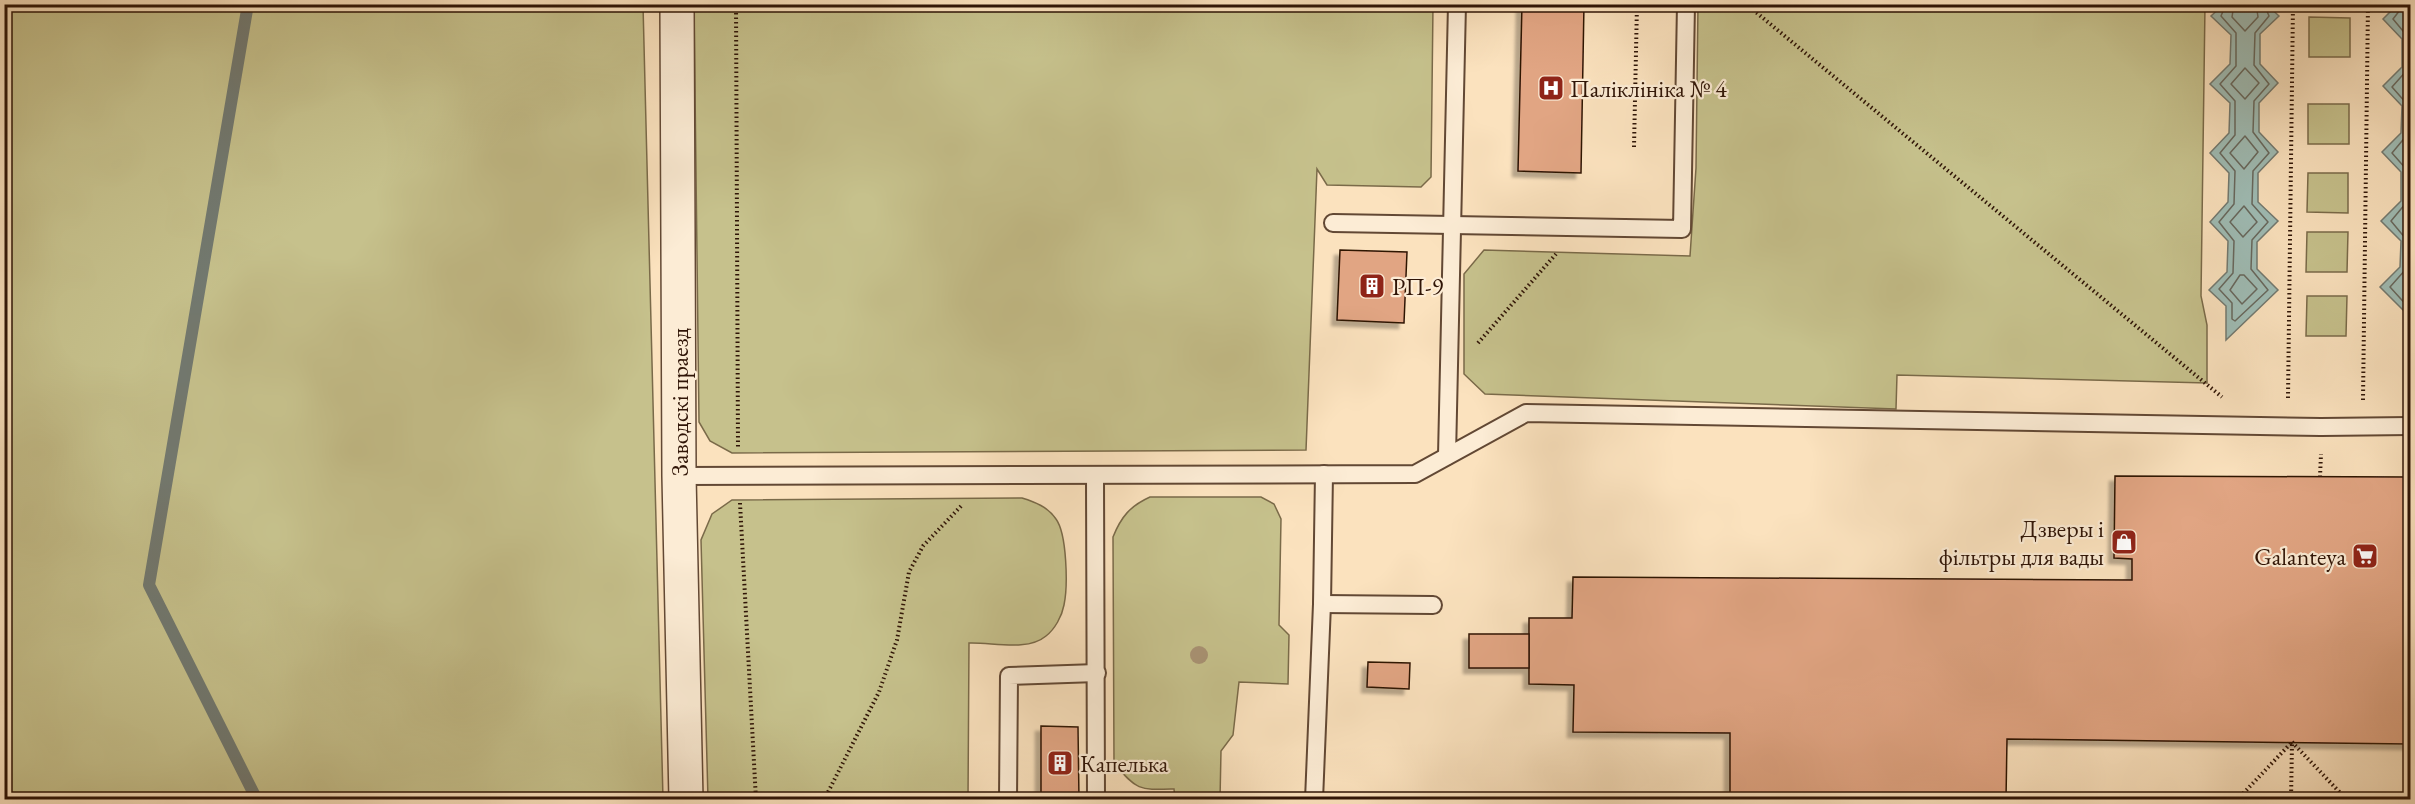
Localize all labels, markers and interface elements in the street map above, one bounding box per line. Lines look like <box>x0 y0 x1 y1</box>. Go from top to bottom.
hospital icon: Паліклініка № 4 <box>1536 73 1566 103</box>
place label: Паліклініка № 4 <box>1570 73 1727 104</box>
building icon: РП-9 <box>1357 271 1387 301</box>
place label: РП-9 <box>1392 271 1444 302</box>
street label: Заводскі праезд <box>664 328 695 476</box>
place label: Дзверы і фільтры для вады <box>1939 513 2104 572</box>
shop icon: Дзверы і фільтры для вады <box>2109 527 2139 557</box>
place label: Galanteya <box>2254 541 2346 572</box>
supermarket icon: Galanteya <box>2350 541 2380 571</box>
building icon: Капелька <box>1045 748 1075 778</box>
place label: Капелька <box>1080 748 1169 779</box>

